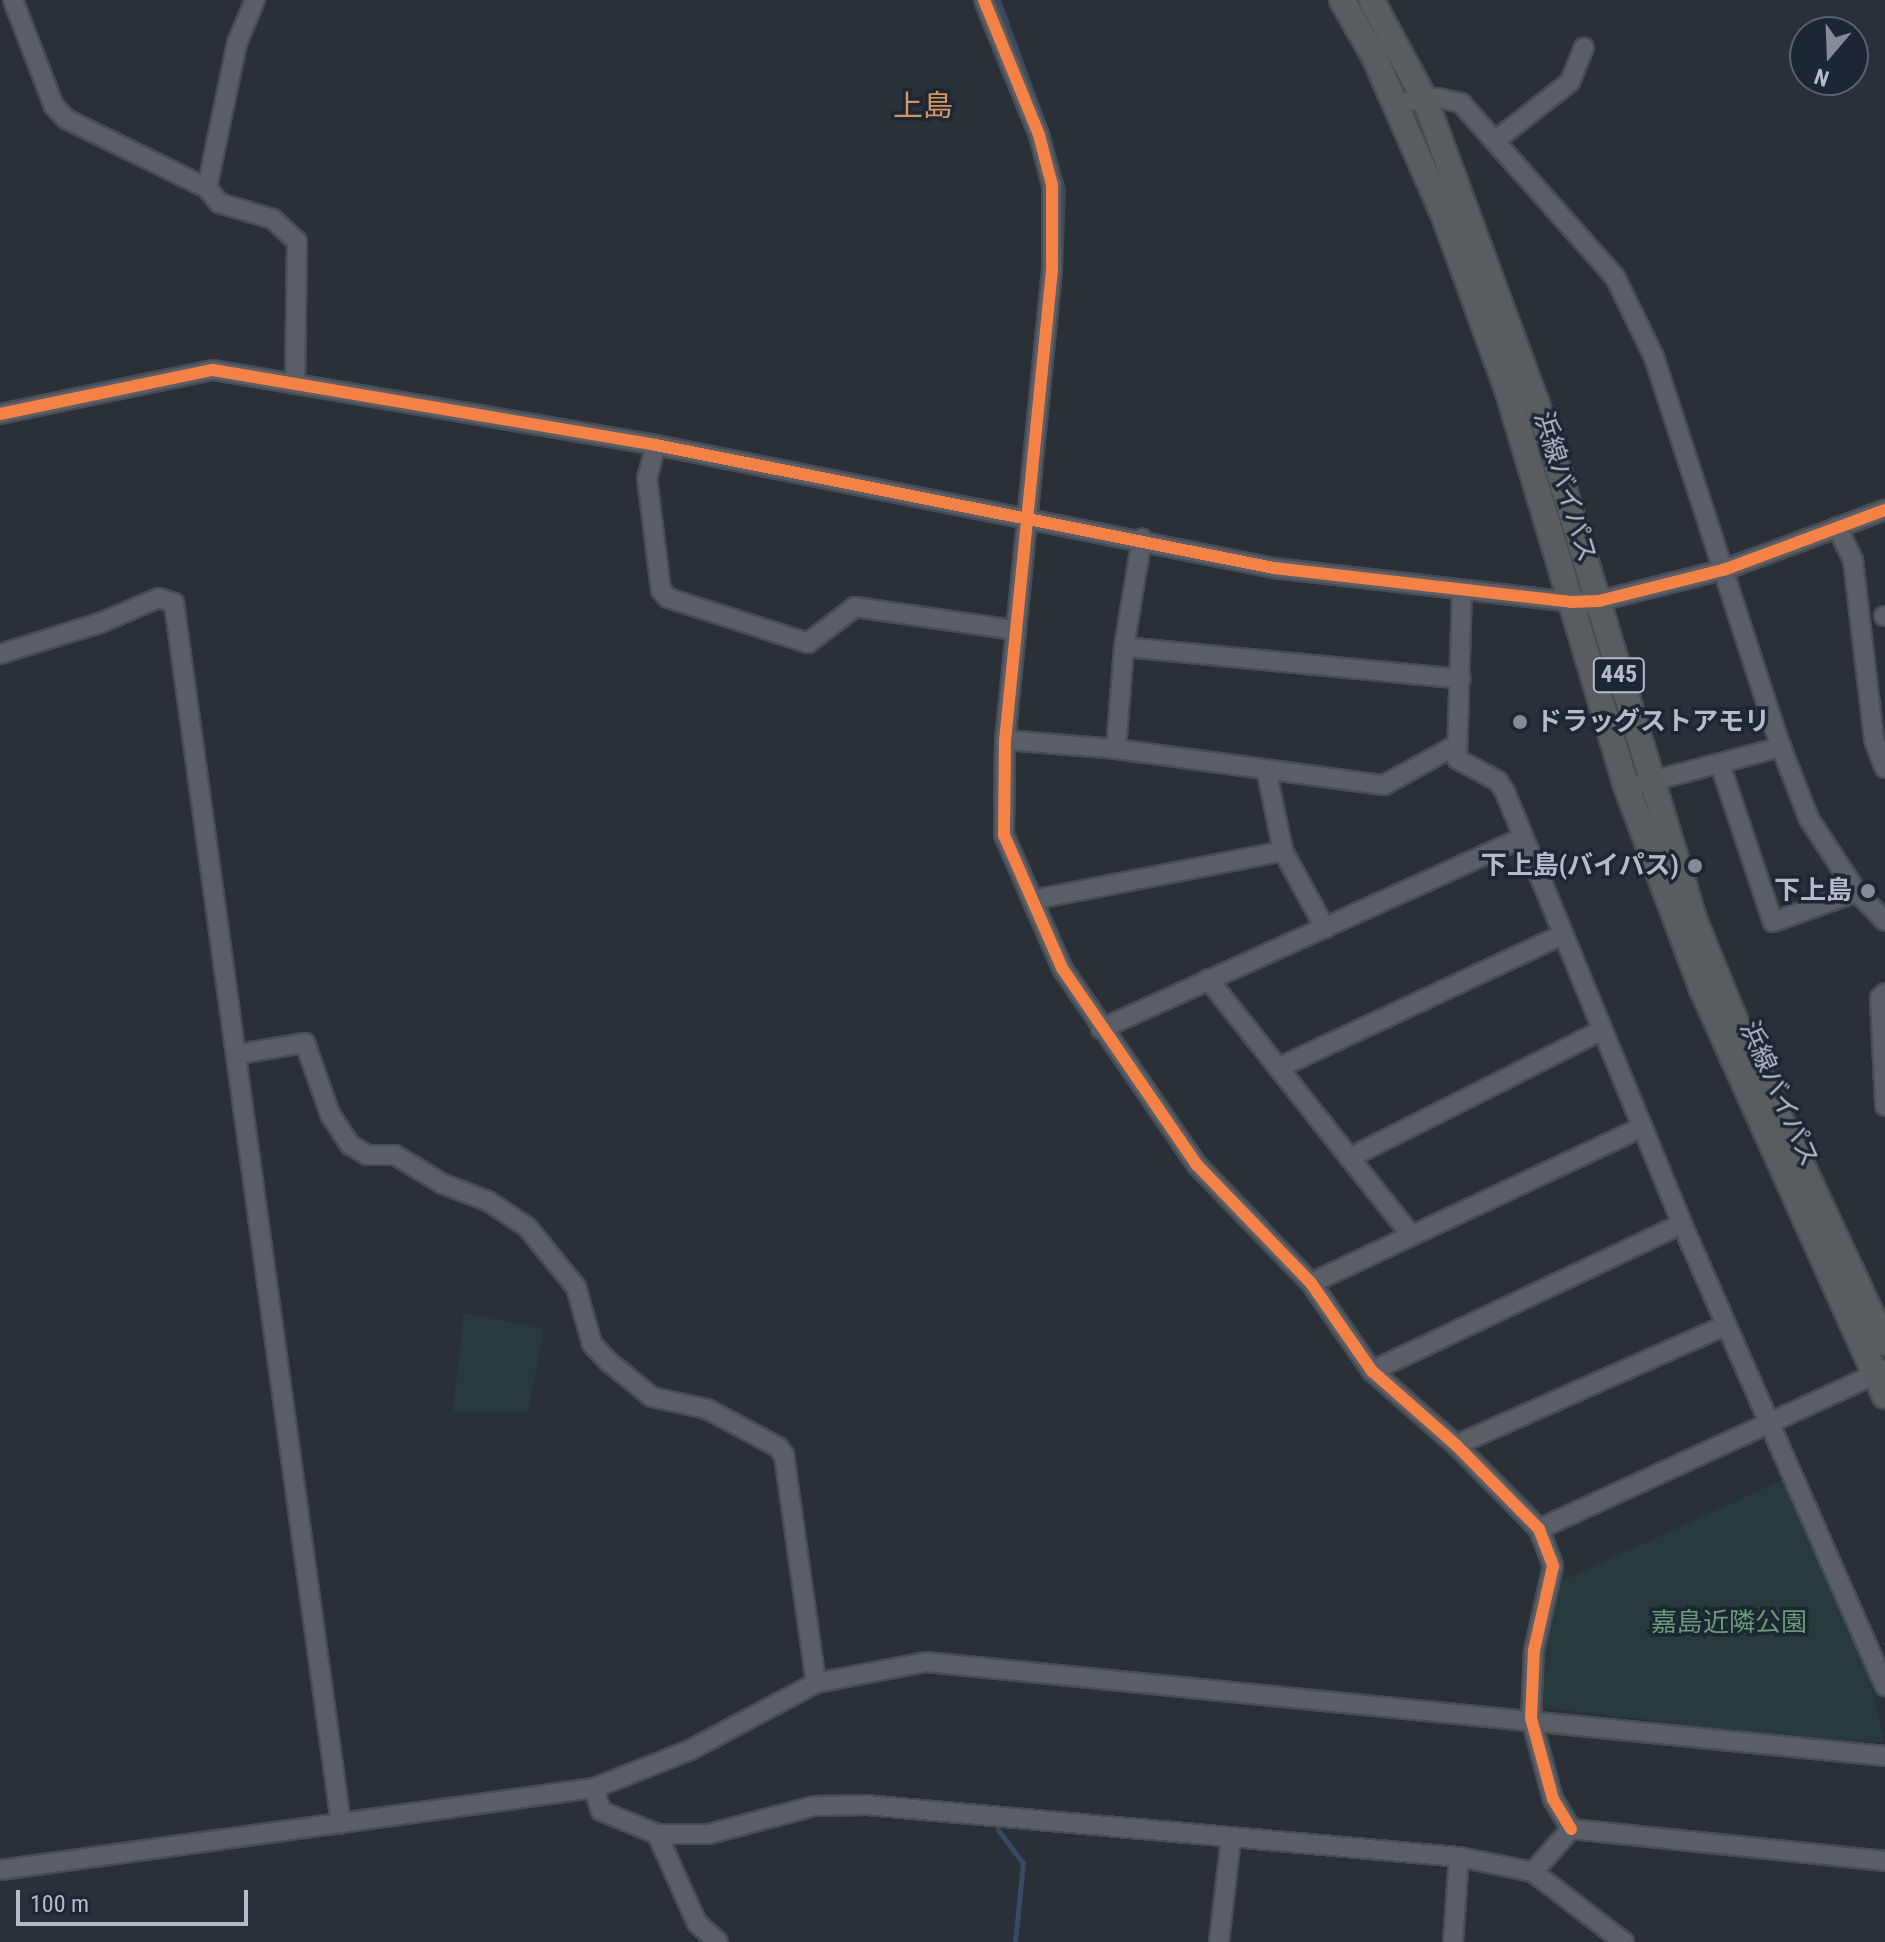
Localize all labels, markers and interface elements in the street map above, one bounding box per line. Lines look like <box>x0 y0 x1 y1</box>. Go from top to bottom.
north arrow <box>1789 16 1869 96</box>
text: N <box>1811 63 1832 91</box>
district label: 上島 <box>893 88 953 124</box>
street label: 浜線バイパス <box>1527 408 1603 566</box>
road number: 445 <box>1591 655 1647 695</box>
place label: ドラッグストアモリ <box>1536 706 1770 738</box>
marker: ドラッグストアモリ <box>1511 713 1529 731</box>
place label: 下上島(バイパス) <box>1480 850 1679 882</box>
marker: 下上島(バイパス) <box>1686 857 1704 875</box>
place label: 下上島 <box>1774 875 1852 907</box>
marker: 下上島 <box>1859 882 1877 900</box>
street label: 浜線バイパス <box>1733 1016 1825 1172</box>
park label: 嘉島近隣公園 <box>1651 1607 1807 1639</box>
scale bar <box>20 1874 252 1924</box>
text: 100 m <box>30 1890 89 1918</box>

